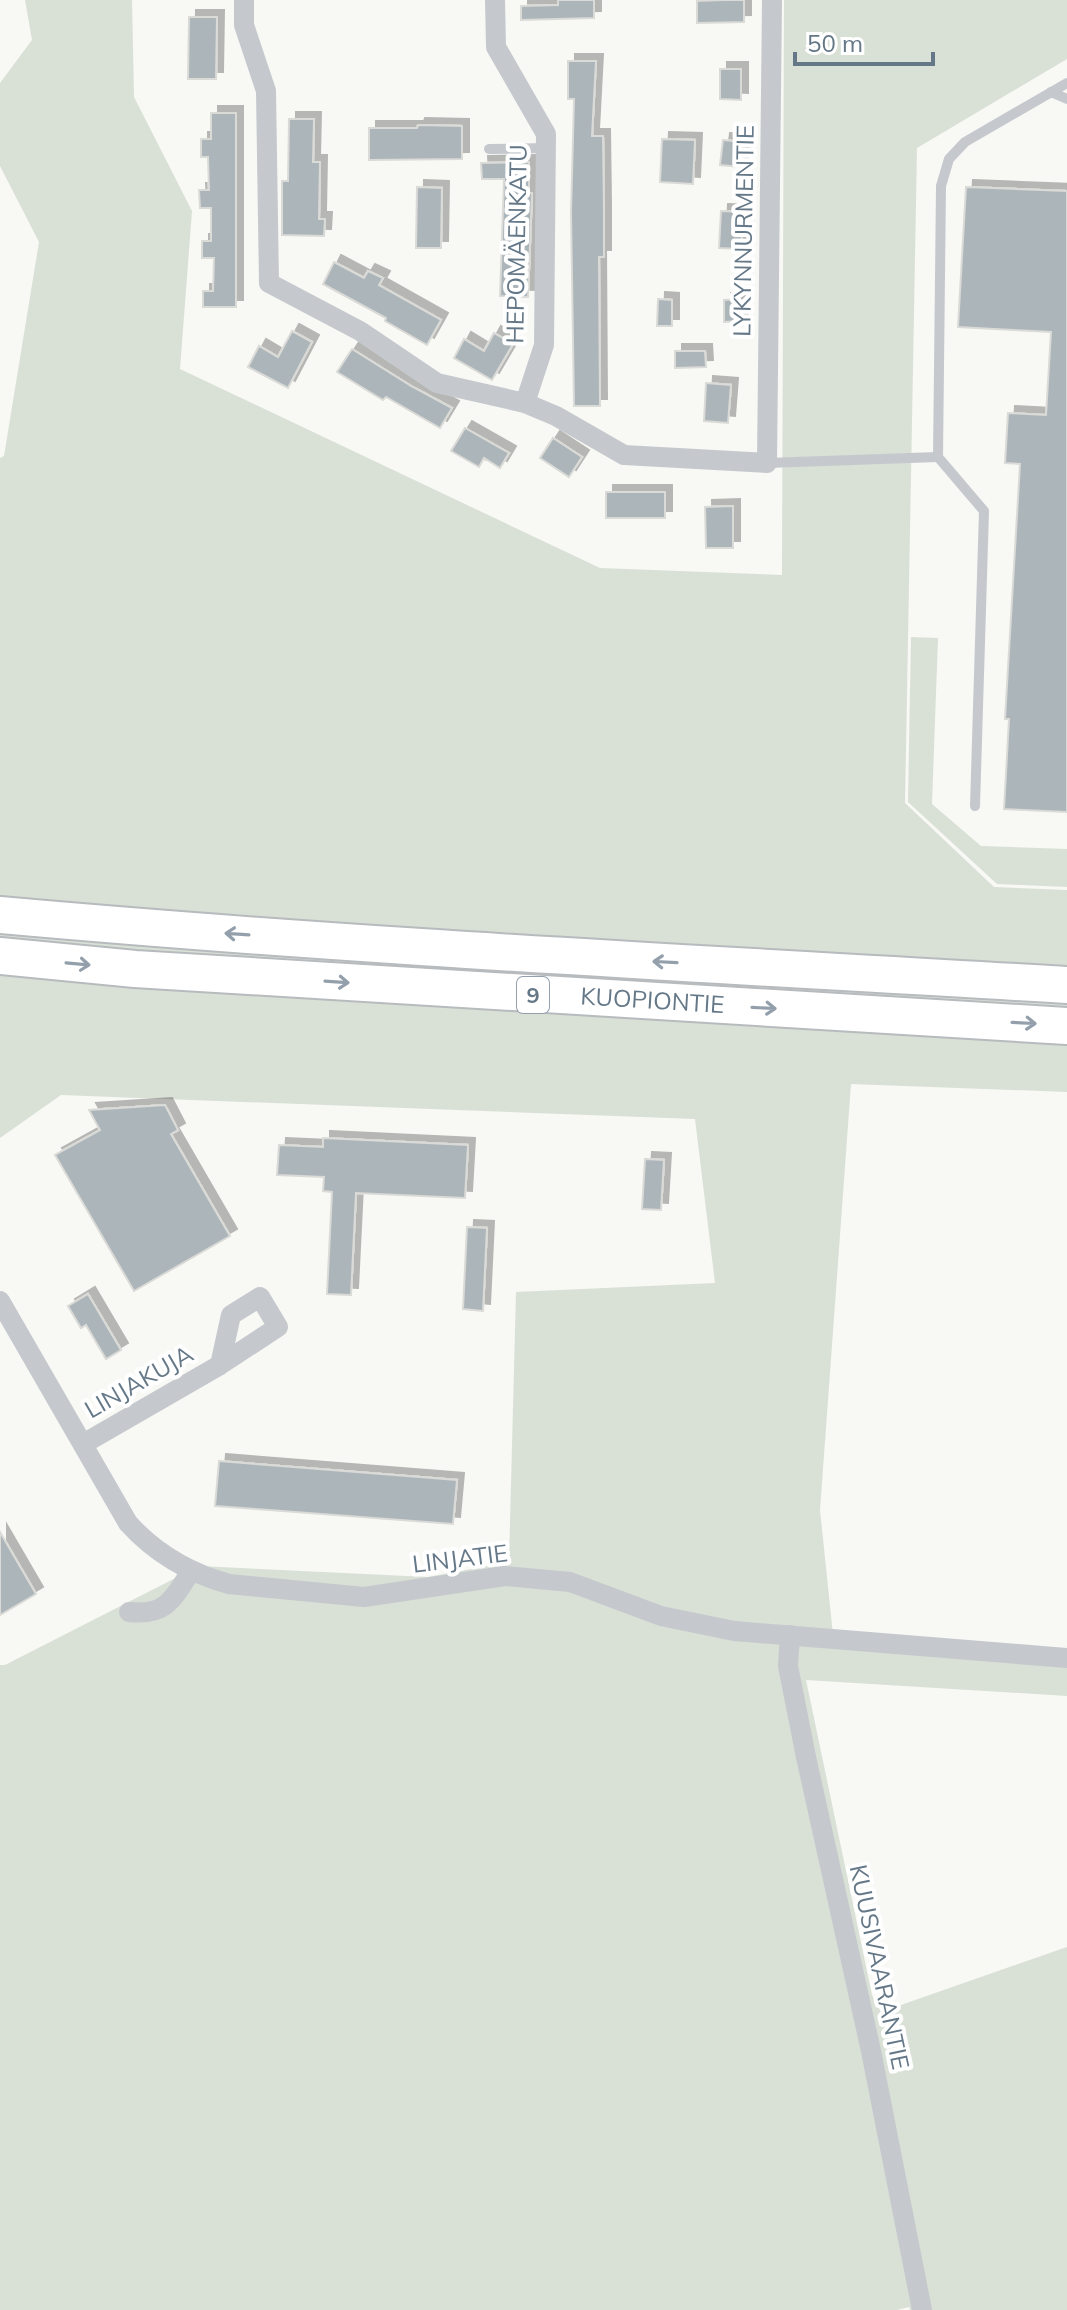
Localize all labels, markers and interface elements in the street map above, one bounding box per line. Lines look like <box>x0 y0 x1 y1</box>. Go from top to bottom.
scale bar <box>795 16 933 66</box>
text: 50 m <box>807 28 863 58</box>
street label: LYKYNNURMENTIE <box>726 125 760 337</box>
street label: HEPOMÄENKATU <box>499 144 533 344</box>
one-way arrow <box>224 926 251 941</box>
one-way arrow <box>652 954 679 969</box>
one-way arrow <box>64 956 91 971</box>
one-way arrow <box>323 975 350 990</box>
road number: 9 <box>517 977 549 1013</box>
street label: KUOPIONTIE <box>580 980 725 1019</box>
one-way arrow <box>750 1001 777 1016</box>
one-way arrow <box>1010 1016 1037 1031</box>
street label: LINJAKUJA <box>79 1338 198 1424</box>
street label: LINJATIE <box>411 1537 509 1579</box>
street label: KUUSIVAARANTIE <box>844 1862 916 2072</box>

